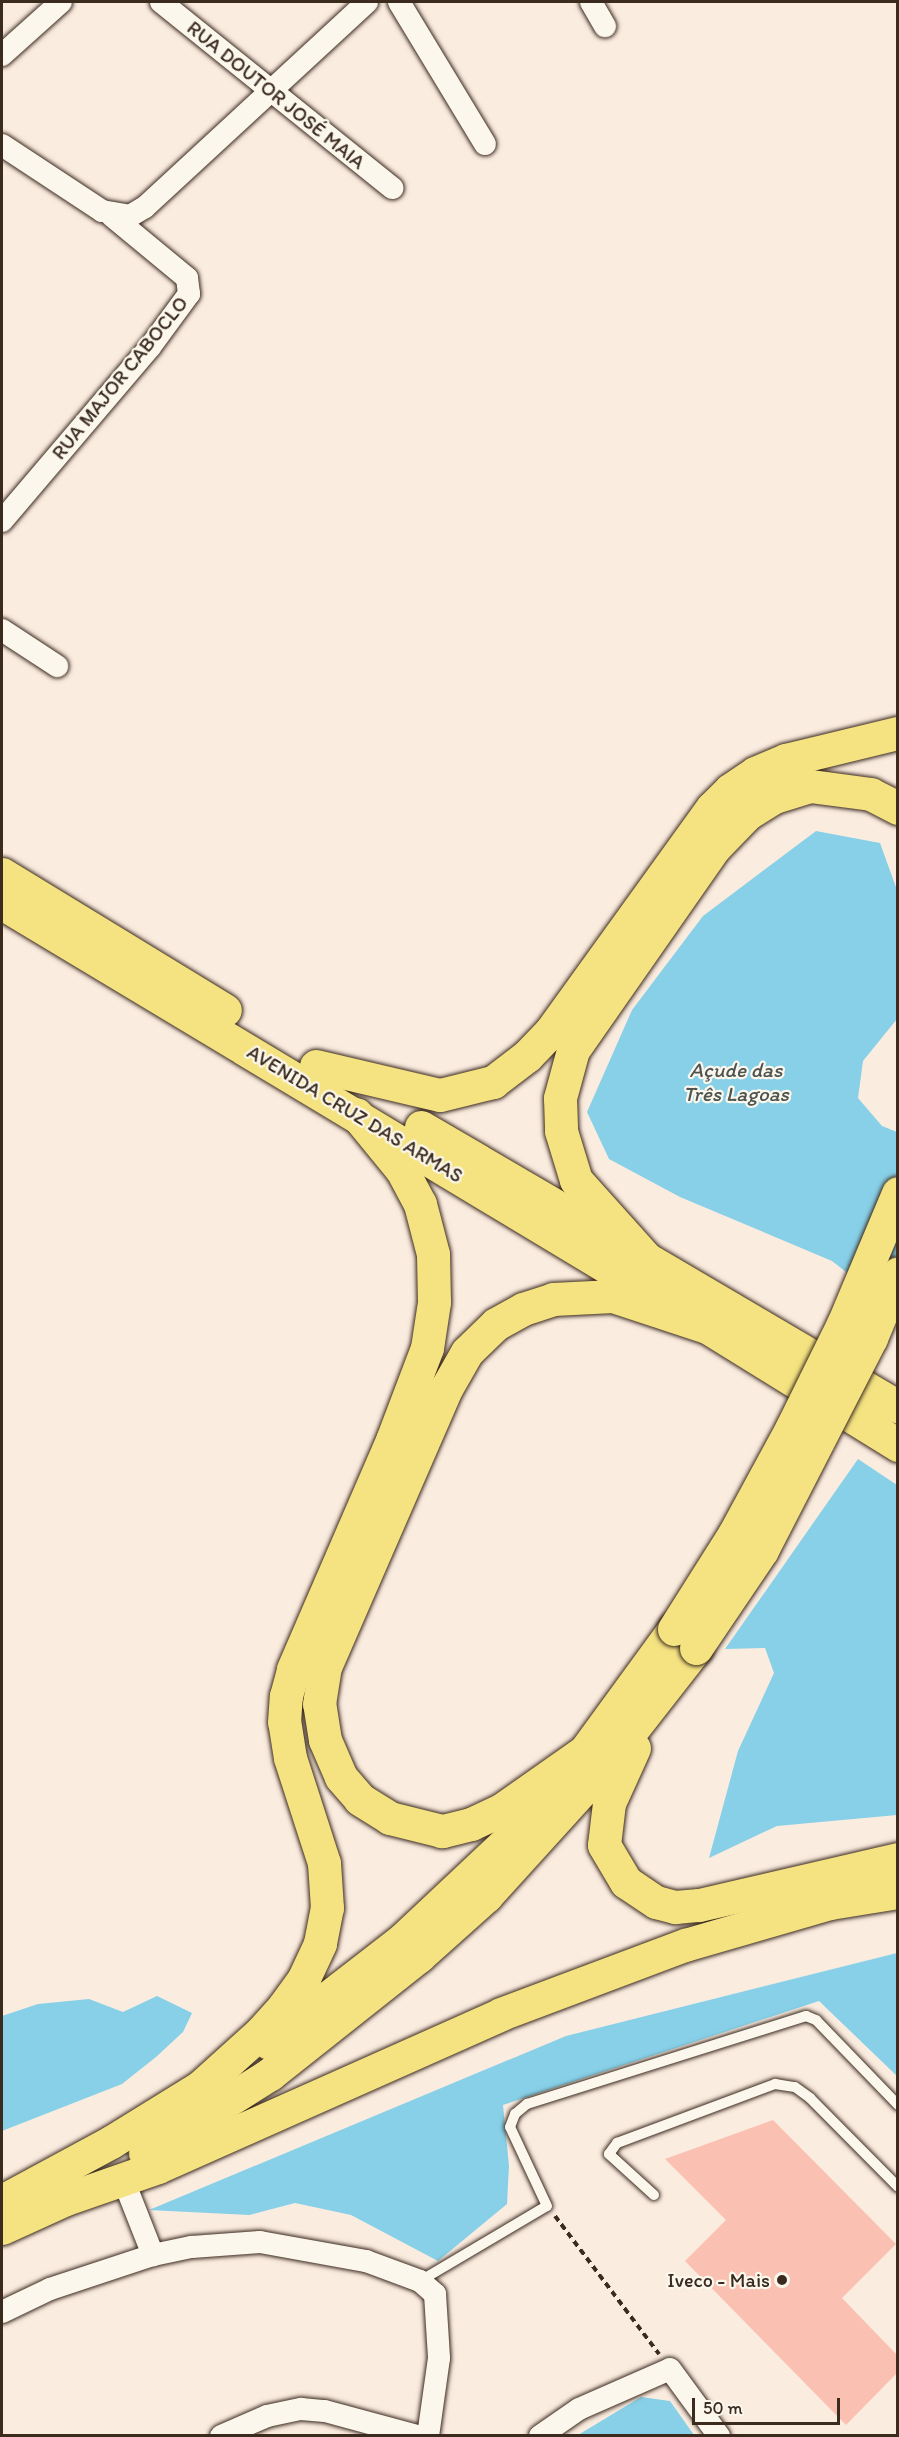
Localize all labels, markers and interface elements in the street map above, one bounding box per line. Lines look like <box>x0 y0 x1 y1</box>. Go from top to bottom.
street label: RUA DOUTOR JOSÉ MAIA <box>182 15 370 175</box>
street label: RUA MAJOR CABOCLO <box>47 292 193 464</box>
street label: AVENIDA CRUZ DAS ARMAS <box>243 1040 467 1188</box>
water label: Açude das Três Lagoas <box>683 1057 789 1107</box>
place label: Iveco - Mais <box>667 2268 770 2292</box>
marker: Iveco - Mais <box>775 2273 789 2287</box>
scale bar <box>695 2386 844 2424</box>
text: 50 m <box>703 2397 743 2419</box>

